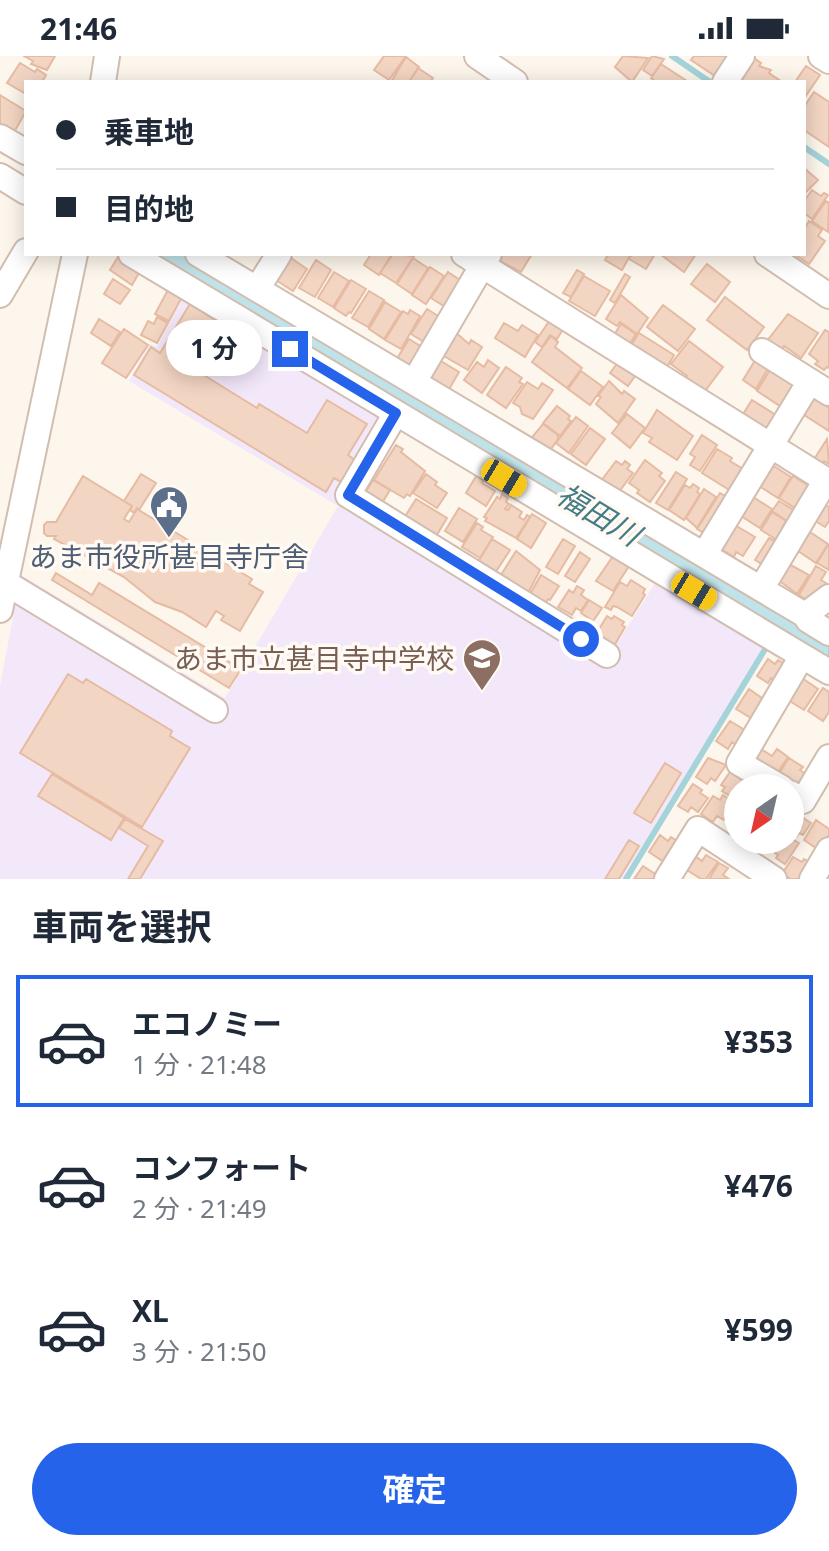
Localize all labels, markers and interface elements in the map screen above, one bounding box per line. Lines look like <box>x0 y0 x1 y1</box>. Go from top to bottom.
text: 21:46 <box>40 8 117 49</box>
text: 乗車地 <box>104 111 194 152</box>
text: 目的地 <box>104 188 194 229</box>
callout: 1 分 <box>166 321 262 377</box>
text: 1 分 <box>190 330 238 366</box>
route end <box>272 331 308 367</box>
car <box>477 455 531 501</box>
water label: 福田川 <box>550 473 651 556</box>
public building icon: あま市役所甚目寺庁舎 <box>148 484 190 539</box>
place label: あま市役所甚目寺庁舎 <box>29 537 309 575</box>
car <box>667 568 721 614</box>
route start <box>563 621 599 657</box>
school or university icon: あま市立甚目寺中学校 <box>461 637 503 692</box>
place label: あま市立甚目寺中学校 <box>174 639 454 677</box>
north arrow <box>724 774 804 854</box>
map controls <box>724 774 804 854</box>
text: 車両を選択 <box>32 902 212 951</box>
text: エコノミー <box>132 1003 282 1044</box>
icon: car <box>36 1005 108 1077</box>
text: ¥353 <box>724 1021 793 1062</box>
text: 1 分 · 21:48 <box>132 1046 267 1082</box>
text: コンフォート <box>132 1147 311 1188</box>
icon: car <box>36 1149 108 1221</box>
text: ¥476 <box>724 1165 793 1206</box>
text: 2 分 · 21:49 <box>132 1190 267 1226</box>
text: XL <box>132 1290 169 1331</box>
icon: car <box>36 1293 108 1365</box>
text: ¥599 <box>724 1309 793 1350</box>
text: 3 分 · 21:50 <box>132 1333 267 1369</box>
button: 確定 <box>32 1443 797 1535</box>

